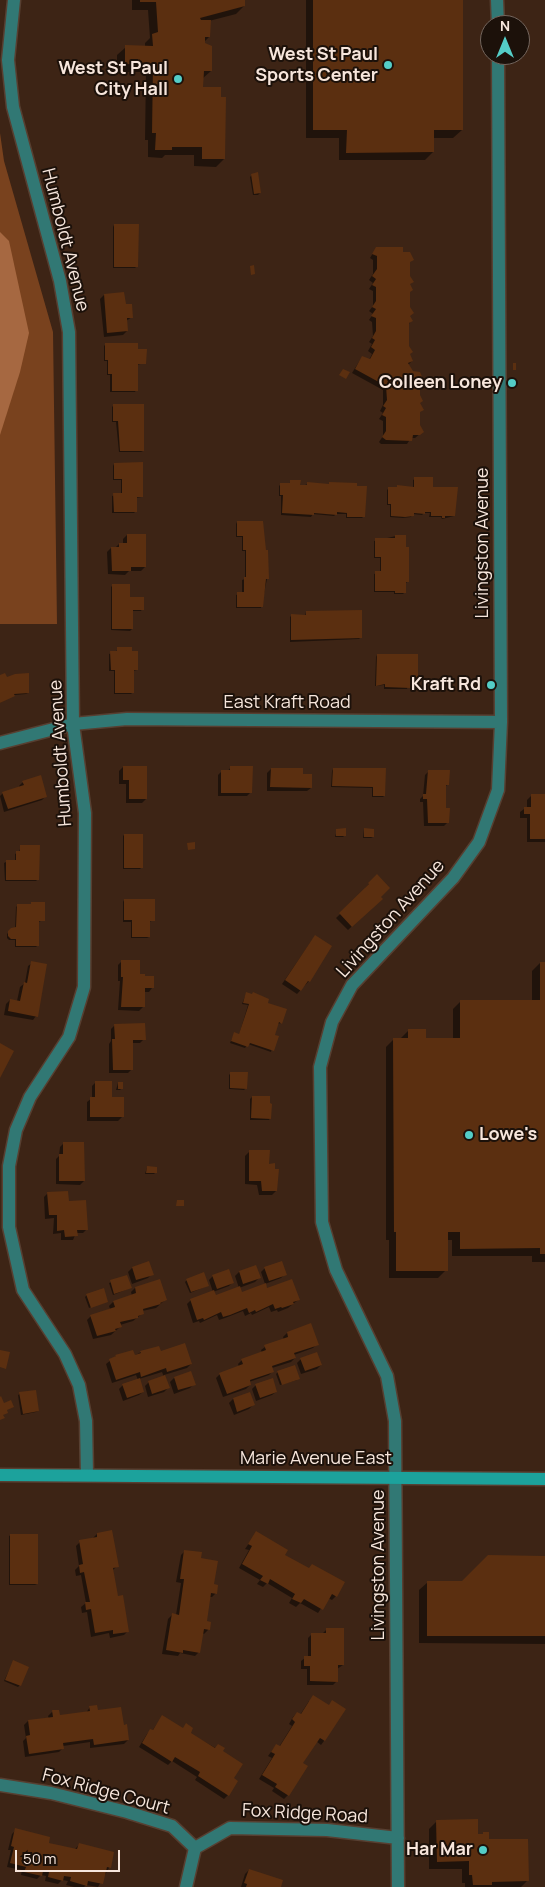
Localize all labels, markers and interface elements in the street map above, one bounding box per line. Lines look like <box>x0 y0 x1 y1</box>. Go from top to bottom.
north arrow <box>480 15 530 65</box>
text: N <box>500 16 510 35</box>
place label: West St Paul Sports Center <box>255 44 378 86</box>
place label: West St Paul City Hall <box>58 58 168 100</box>
marker: West St Paul Sports Center <box>382 59 394 71</box>
marker: West St Paul City Hall <box>172 73 184 85</box>
street label: Humboldt Avenue <box>37 166 93 314</box>
place label: Colleen Loney <box>379 372 502 394</box>
marker: Colleen Loney <box>506 377 518 389</box>
street label: Livingston Avenue <box>472 468 494 618</box>
place label: Kraft Rd <box>411 674 481 696</box>
street label: Humboldt Avenue <box>45 679 77 827</box>
marker: Kraft Rd <box>485 679 497 691</box>
street label: East Kraft Road <box>223 692 351 714</box>
street label: Livingston Avenue <box>332 856 450 982</box>
place label: Lowe's <box>479 1124 537 1146</box>
marker: Lowe's <box>463 1129 475 1141</box>
street label: Marie Avenue East <box>240 1448 392 1470</box>
street label: Livingston Avenue <box>368 1490 390 1640</box>
street label: Fox Ridge Court <box>40 1765 172 1819</box>
street label: Fox Ridge Road <box>242 1800 368 1828</box>
place label: Har Mar <box>406 1839 473 1861</box>
scale bar <box>18 1840 122 1872</box>
marker: Har Mar <box>477 1844 489 1856</box>
text: 50 m <box>23 1848 57 1869</box>

